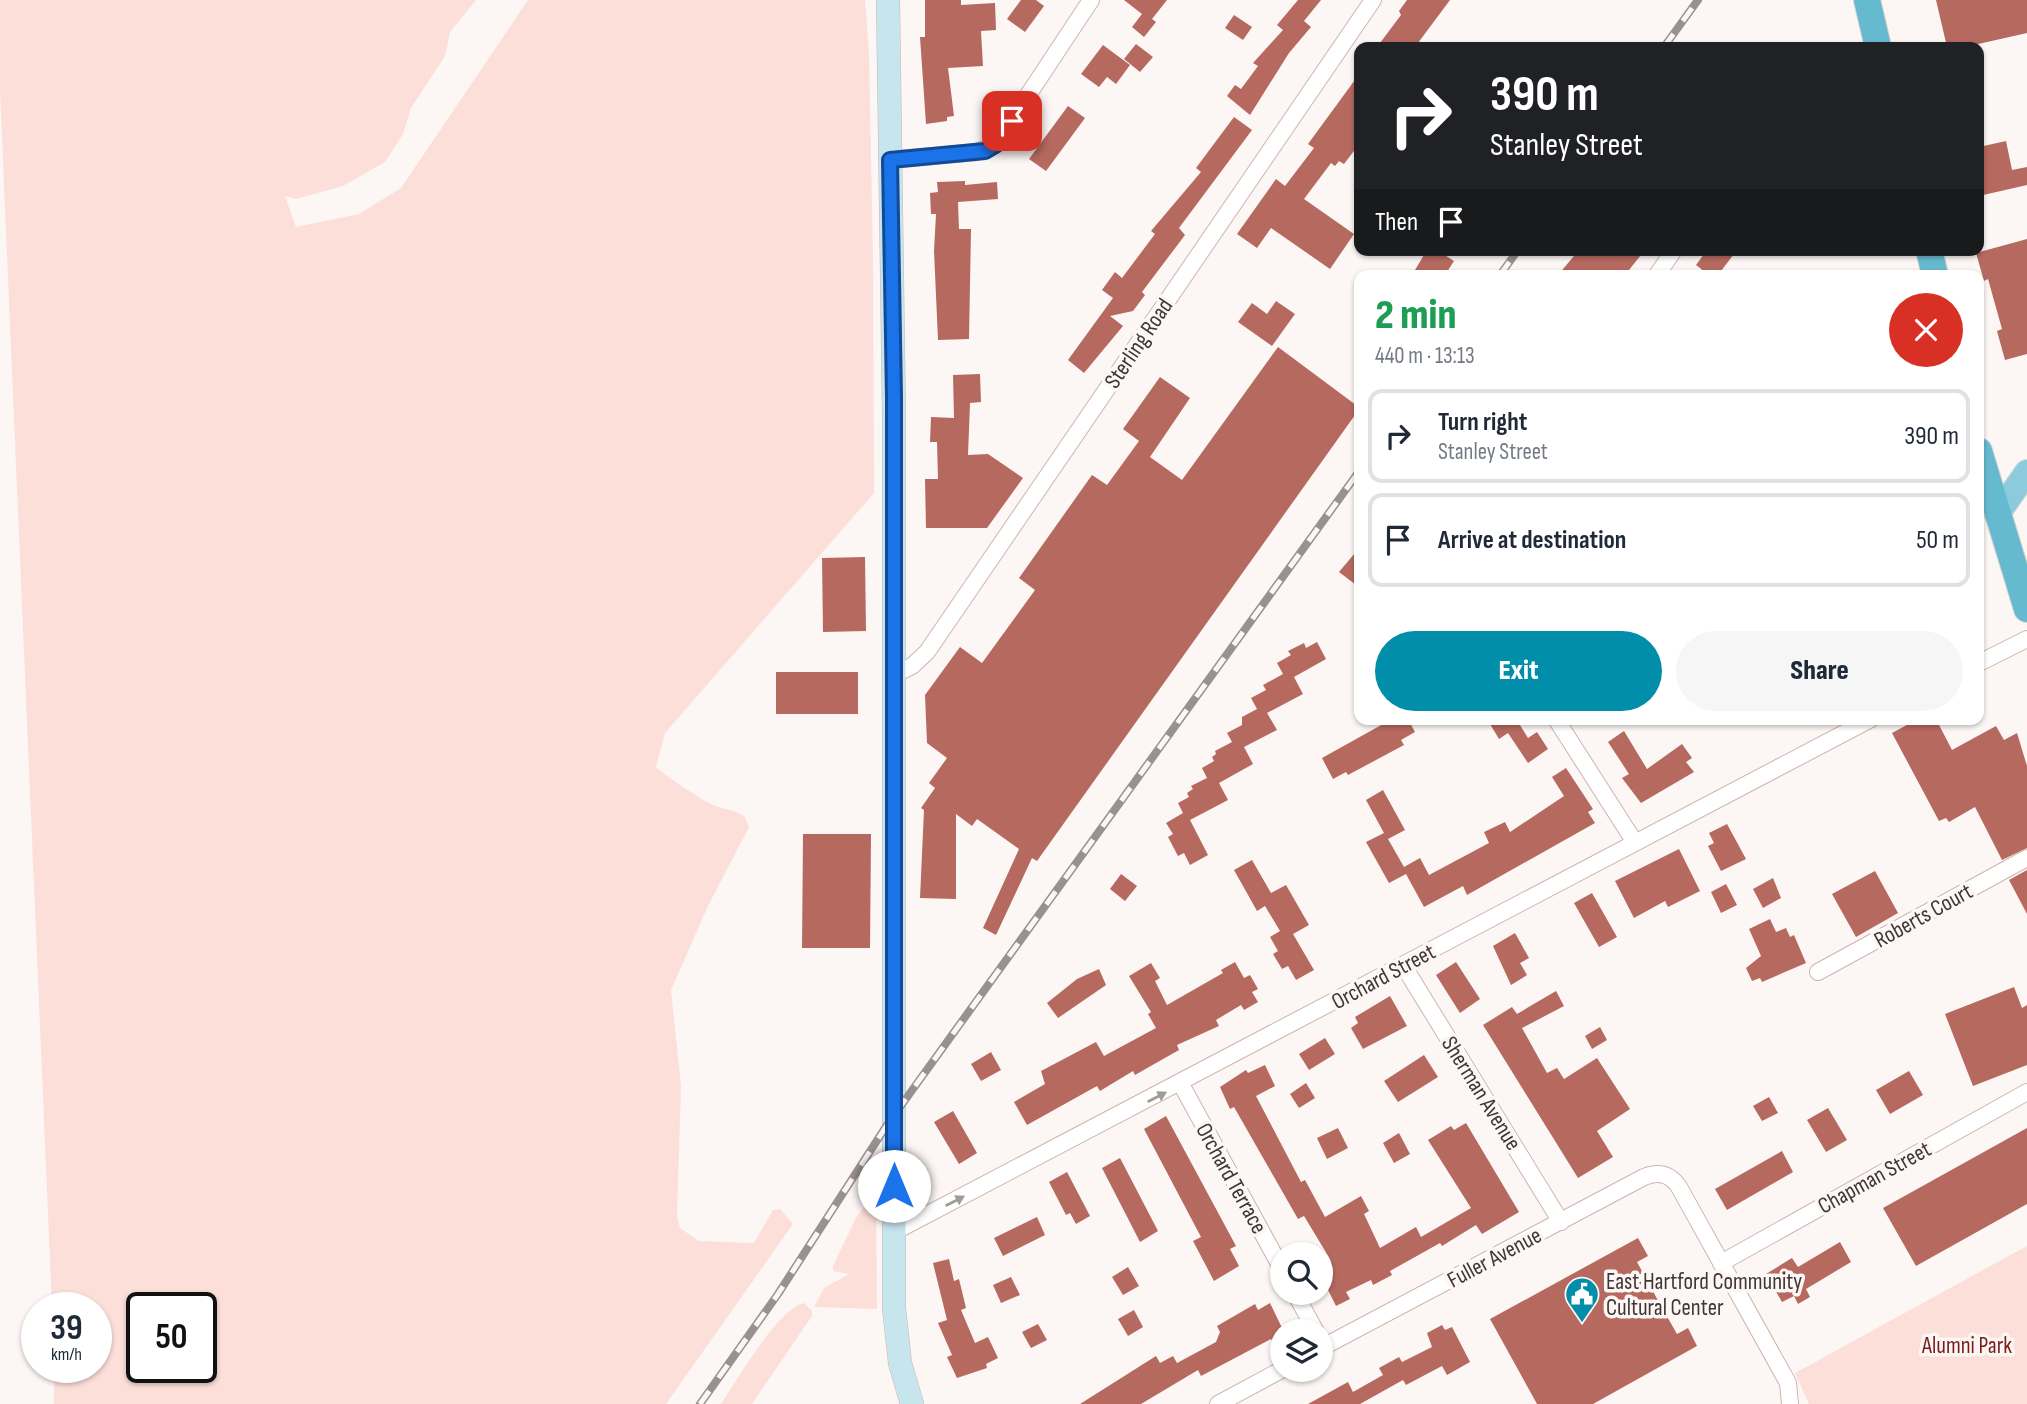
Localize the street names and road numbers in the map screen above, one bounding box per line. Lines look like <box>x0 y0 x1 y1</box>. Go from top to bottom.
street label: Sterling Road <box>1099 293 1179 394</box>
street label: Roberts Court <box>1869 877 1978 954</box>
street label: Orchard Street <box>1327 938 1440 1016</box>
street label: Sherman Avenue <box>1435 1031 1527 1156</box>
street label: Orchard Terrace <box>1189 1118 1273 1239</box>
street label: Chapman Street <box>1813 1135 1936 1220</box>
street label: Fuller Avenue <box>1443 1221 1546 1294</box>

